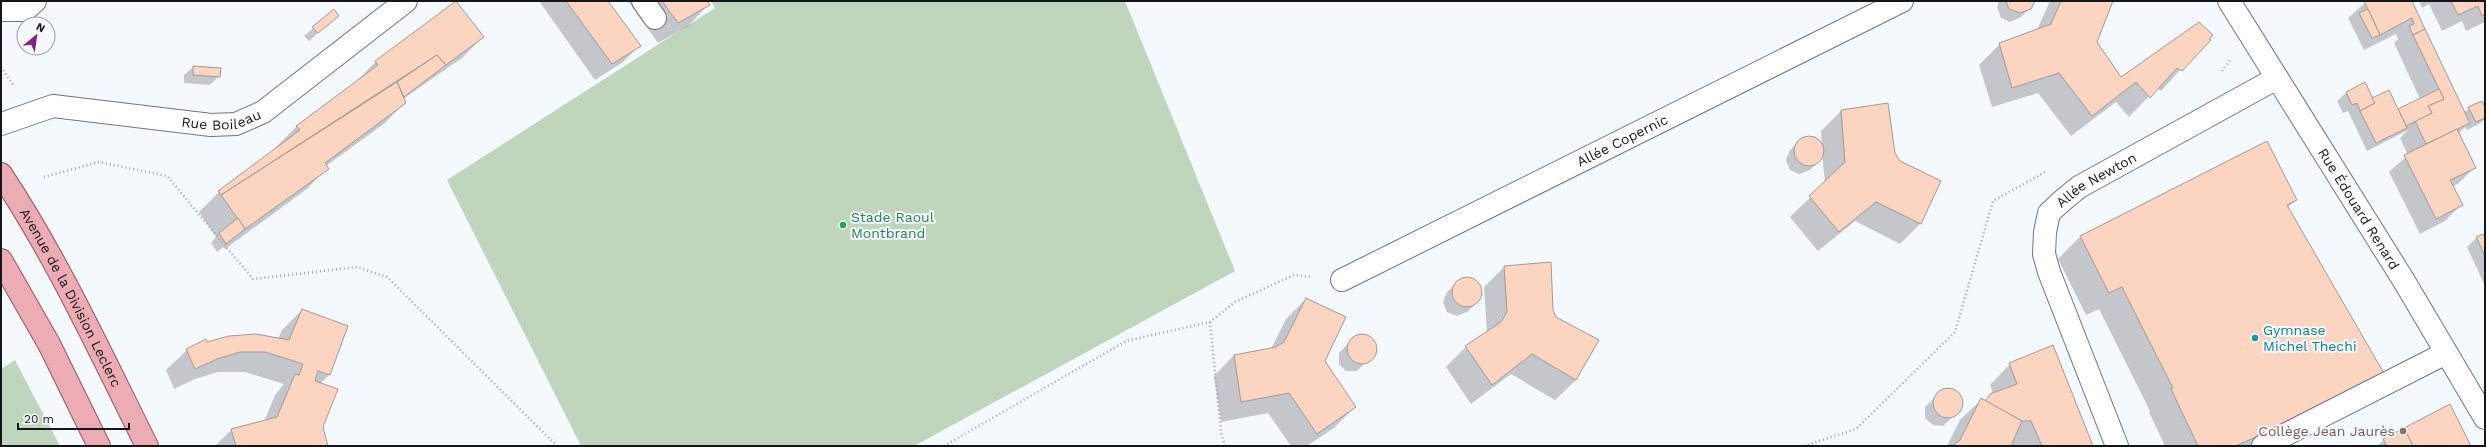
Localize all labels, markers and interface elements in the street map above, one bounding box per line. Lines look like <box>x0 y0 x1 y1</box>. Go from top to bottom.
north arrow <box>16 16 56 56</box>
text: N <box>34 20 47 35</box>
street label: Rue Boileau <box>181 106 263 133</box>
street label: Allée Copernic <box>1574 111 1670 170</box>
street label: Rue Édouard Renard <box>2315 145 2403 272</box>
street label: Allée Newton <box>2053 149 2139 211</box>
street label: Avenue de la Division Leclerc <box>17 205 125 390</box>
place label: Stade Raoul Montbrand <box>851 209 935 241</box>
marker: Stade Raoul Montbrand <box>838 220 848 230</box>
place label: Gymnase Michel Thechi <box>2263 322 2357 354</box>
marker: Gymnase Michel Thechi <box>2250 333 2260 343</box>
scale bar <box>18 405 129 431</box>
text: 20 m <box>24 412 54 426</box>
place label: Collège Jean Jaurès <box>2258 423 2395 439</box>
marker: Collège Jean Jaurès <box>2398 426 2408 436</box>

